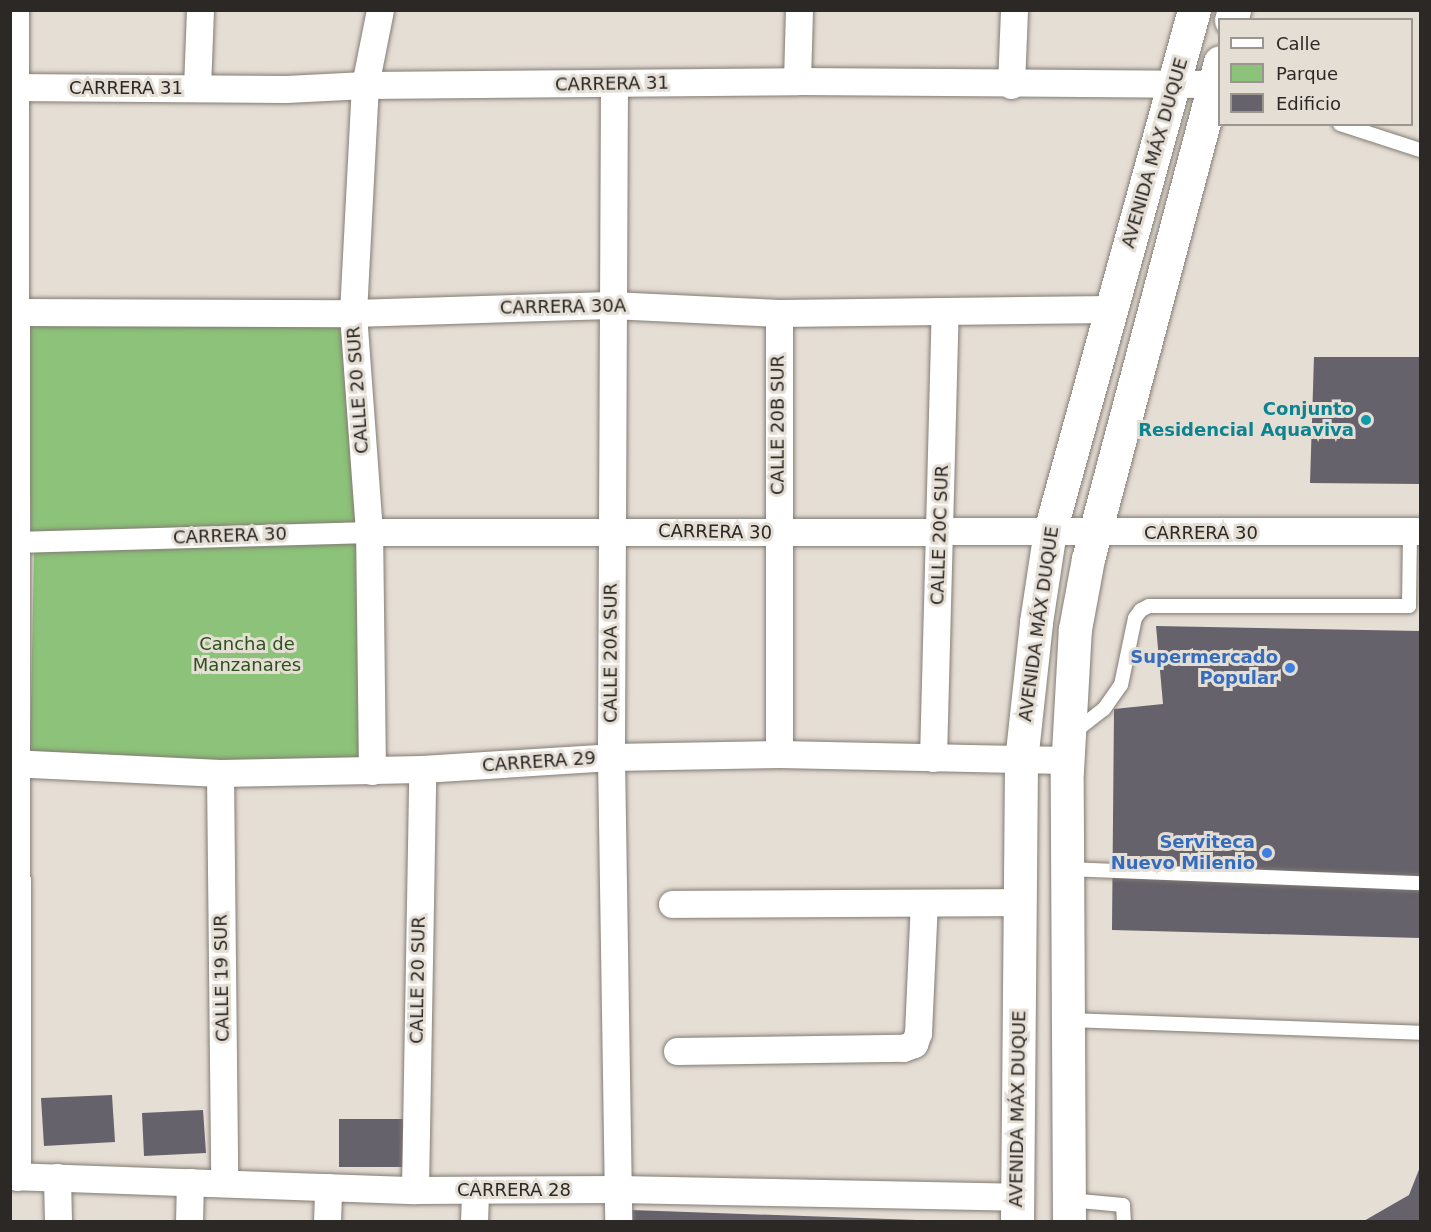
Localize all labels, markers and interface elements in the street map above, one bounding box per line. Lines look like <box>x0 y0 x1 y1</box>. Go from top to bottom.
legend <box>1218 18 1413 126</box>
text: Calle <box>1276 33 1321 54</box>
street label: AVENIDA MÁX DUQUE <box>1117 55 1193 251</box>
text: Parque <box>1276 63 1338 84</box>
street label: CARRERA 31 <box>555 72 669 96</box>
street label: CARRERA 31 <box>69 77 183 99</box>
text: Edificio <box>1276 93 1341 114</box>
street label: CARRERA 30A <box>500 295 626 319</box>
street label: CALLE 20 SUR <box>343 326 373 454</box>
street label: CALLE 20B SUR <box>767 355 789 495</box>
place label: Conjunto Residencial Aquaviva <box>1138 399 1354 442</box>
marker: Conjunto Residencial Aquaviva <box>1359 413 1373 427</box>
street label: CALLE 20C SUR <box>927 464 953 606</box>
street label: CARRERA 30 <box>658 520 772 544</box>
street label: CARRERA 30 <box>1144 522 1258 544</box>
street label: CARRERA 30 <box>173 523 287 549</box>
street label: AVENIDA MÁX DUQUE <box>1015 525 1063 723</box>
street label: CALLE 20A SUR <box>600 583 622 723</box>
park label: Cancha de Manzanares <box>193 634 301 676</box>
place label: Supermercado Popular <box>1130 647 1278 690</box>
marker: Supermercado Popular <box>1283 661 1297 675</box>
street label: CARRERA 29 <box>481 747 597 777</box>
place label: Serviteca Nuevo Milenio <box>1111 832 1255 874</box>
marker: Serviteca Nuevo Milenio <box>1260 846 1274 860</box>
street label: CALLE 19 SUR <box>210 914 234 1042</box>
street label: CALLE 20 SUR <box>406 916 430 1044</box>
street label: AVENIDA MÁX DUQUE <box>1005 1010 1031 1208</box>
street label: CARRERA 28 <box>457 1179 571 1201</box>

